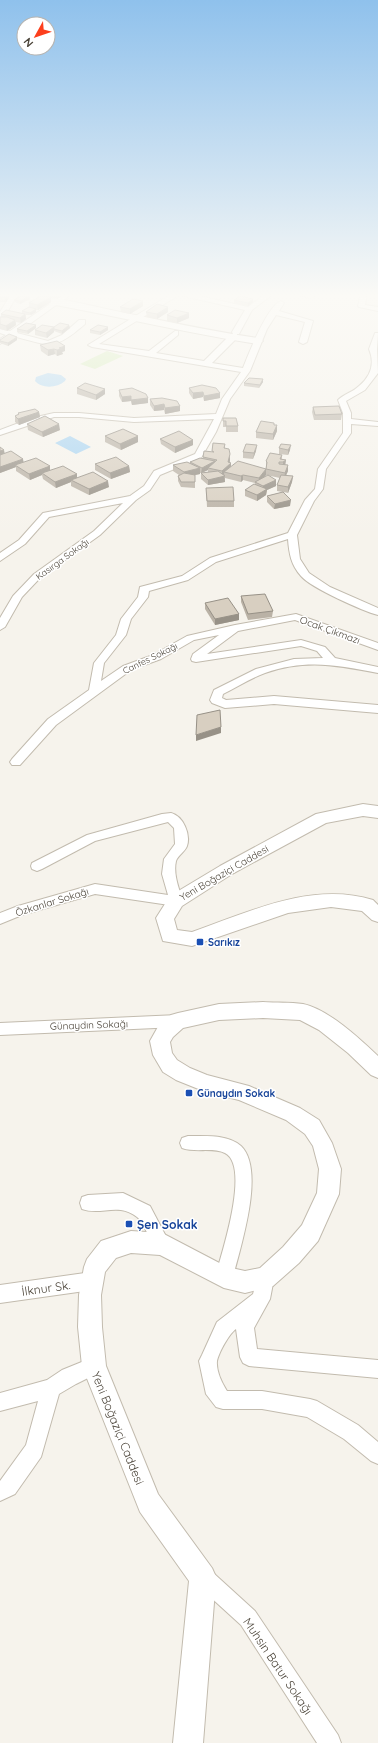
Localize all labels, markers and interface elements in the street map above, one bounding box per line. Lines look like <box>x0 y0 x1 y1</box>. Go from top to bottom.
north arrow <box>16 16 56 56</box>
text: N <box>20 35 36 50</box>
street label: Kasırga Sokağı <box>33 536 91 582</box>
street label: Ocak Çıkmazı <box>298 613 362 647</box>
street label: Canfes Sokağı <box>121 640 179 676</box>
street label: Yeni Boğaziçi Caddesi <box>177 842 271 904</box>
street label: Özkanlar Sokağı <box>14 885 90 919</box>
place label: Sarıkız <box>208 936 240 949</box>
marker: Sarıkız <box>195 937 205 947</box>
street label: Günaydın Sokağı <box>50 1017 128 1033</box>
place label: Günaydın Sokak <box>197 1087 275 1100</box>
marker: Günaydın Sokak <box>184 1088 194 1098</box>
place label: Şen Sokak <box>137 1217 198 1232</box>
marker: Şen Sokak <box>124 1219 134 1229</box>
street label: İlknur Sk. <box>21 1277 71 1299</box>
street label: Yeni Boğaziçi Caddesi <box>88 1369 148 1487</box>
street label: Muhsin Batur Sokağı <box>240 1615 316 1717</box>

